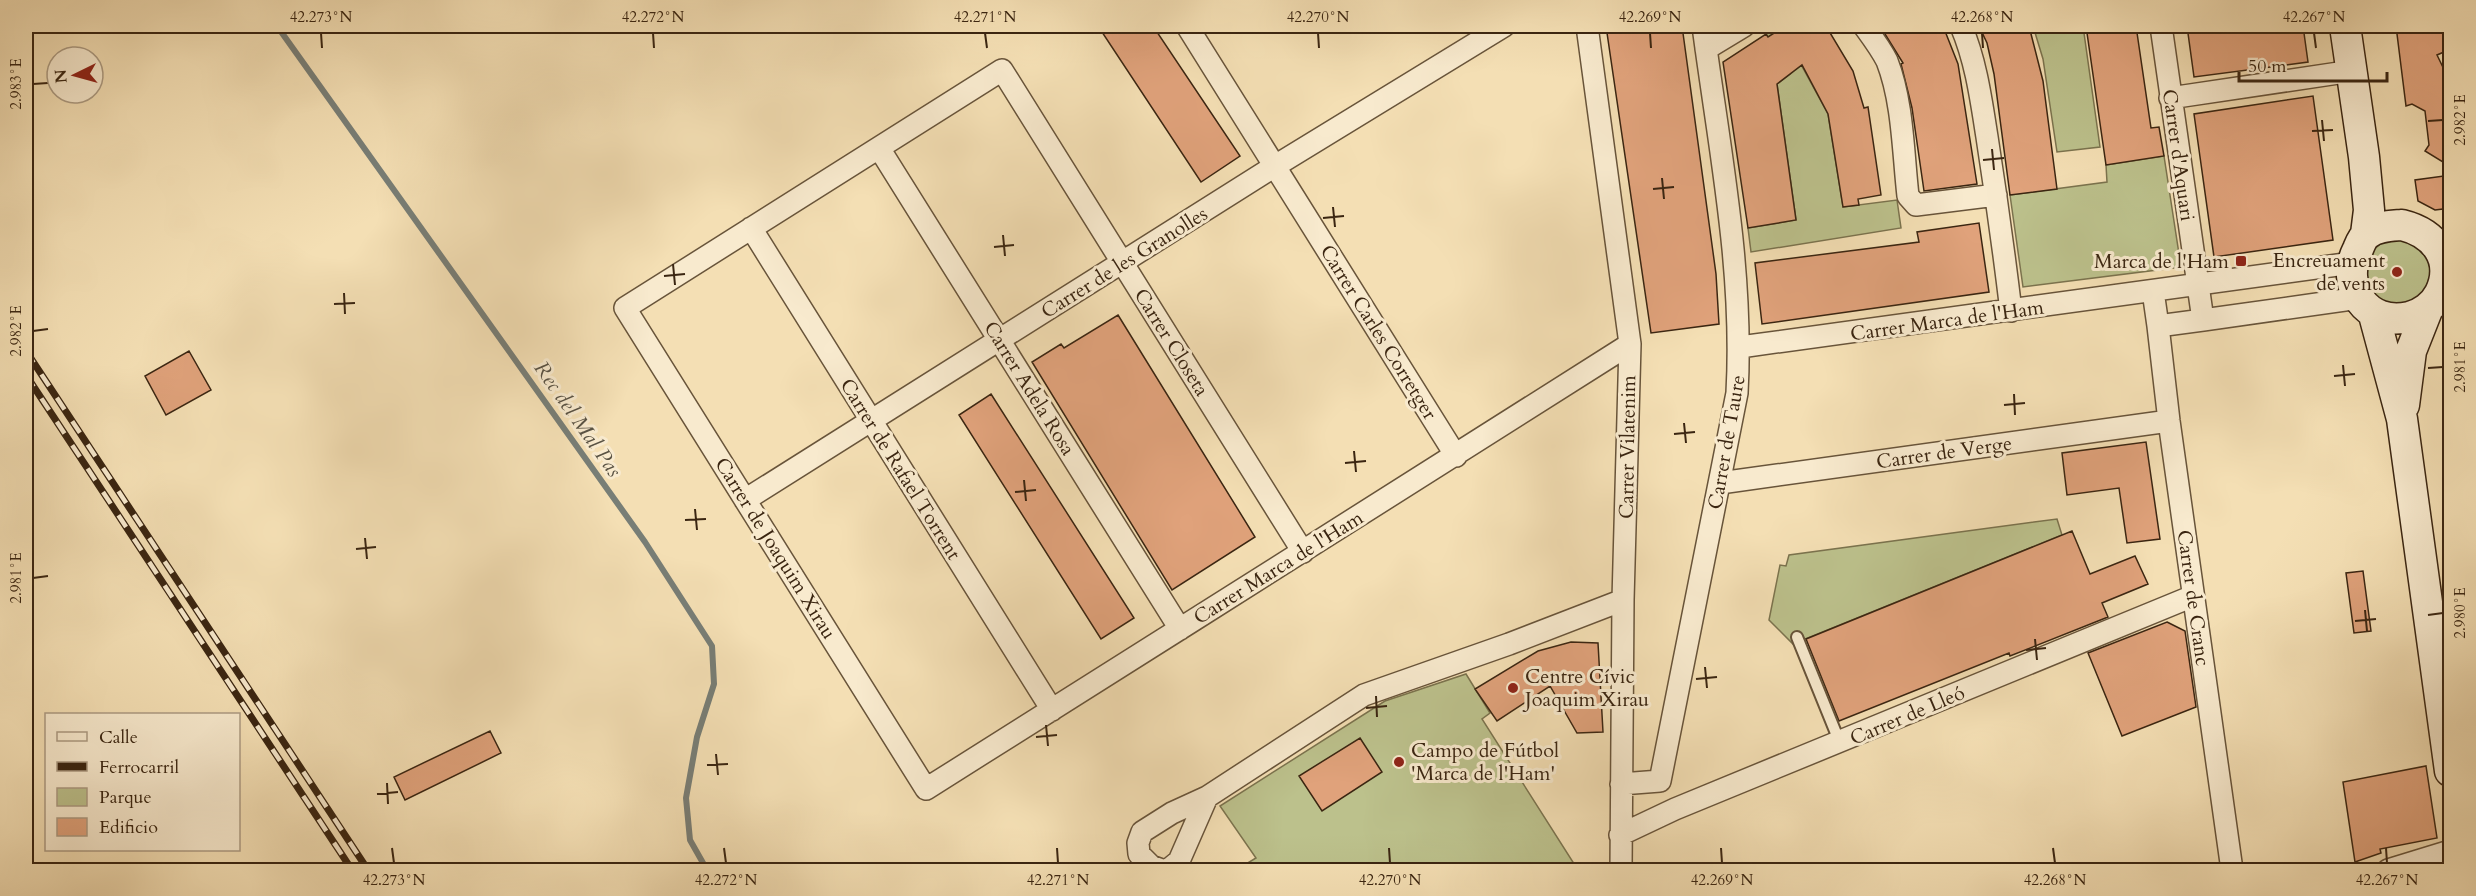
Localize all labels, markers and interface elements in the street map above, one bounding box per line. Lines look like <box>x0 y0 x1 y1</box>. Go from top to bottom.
text: 42.273°N <box>290 7 353 27</box>
text: 42.272°N <box>622 7 685 27</box>
text: 42.271°N <box>954 7 1017 27</box>
text: 42.270°N <box>1287 7 1350 27</box>
text: 42.269°N <box>1619 7 1682 27</box>
text: 42.268°N <box>1951 7 2014 27</box>
text: 42.267°N <box>2283 7 2346 27</box>
north arrow <box>45 45 105 105</box>
scale bar <box>2239 45 2388 83</box>
text: 50 m <box>2248 54 2287 79</box>
text: 2.983°E <box>6 58 26 110</box>
text: N <box>49 68 73 84</box>
street label: Carrer d'Aquari <box>2156 87 2201 223</box>
text: 2.982°E <box>2450 94 2470 146</box>
street label: Carrer de les Granolles <box>1036 200 1213 325</box>
street label: Carrer Carles Corretger <box>1314 240 1444 425</box>
place label: Encreuament de vents <box>2272 247 2386 297</box>
place label: Marca de l'Ham <box>2094 248 2229 275</box>
marker: Marca de l'Ham <box>2234 254 2248 268</box>
marker: Encreuament de vents <box>2390 265 2404 279</box>
street label: Carrer Closeta <box>1128 283 1216 402</box>
street label: Carrer Marca de l'Ham <box>1849 294 2046 347</box>
text: 2.982°E <box>6 305 26 357</box>
street label: Carrer Adela Rosa <box>977 316 1082 461</box>
text: 2.981°E <box>2450 341 2470 393</box>
water label: Rec del Mal Pas <box>527 355 628 483</box>
street label: Carrer de Rafael Torrent <box>834 373 968 566</box>
street label: Carrer de Taure <box>1701 373 1752 511</box>
street label: Carrer Vilatenim <box>1613 375 1642 519</box>
street label: Carrer de Verge <box>1874 430 2014 475</box>
street label: Carrer de Joaquim Xirau <box>709 452 843 644</box>
street label: Carrer Marca de l'Ham <box>1188 504 1368 631</box>
street label: Carrer de Cranc <box>2171 528 2216 668</box>
text: 2.981°E <box>6 552 26 604</box>
text: 2.980°E <box>2450 587 2470 639</box>
place label: Centre Cívic Joaquim Xirau <box>1522 663 1649 713</box>
street label: Carrer de Lleó <box>1846 679 1969 752</box>
marker: Centre Cívic Joaquim Xirau <box>1506 681 1520 695</box>
legend <box>45 713 240 851</box>
text: Calle <box>99 725 138 750</box>
place label: Campo de Fútbol 'Marca de l'Ham' <box>1411 737 1559 787</box>
text: Ferrocarril <box>99 755 179 780</box>
marker: Campo de Fútbol 'Marca de l'Ham' <box>1392 755 1406 769</box>
text: Parque <box>99 785 152 810</box>
text: Edificio <box>99 815 158 840</box>
text: 42.273°N <box>363 870 426 890</box>
text: 42.272°N <box>695 870 758 890</box>
text: 42.271°N <box>1027 870 1090 890</box>
text: 42.270°N <box>1359 870 1422 890</box>
text: 42.269°N <box>1691 870 1754 890</box>
text: 42.268°N <box>2024 870 2087 890</box>
text: 42.267°N <box>2356 870 2419 890</box>

